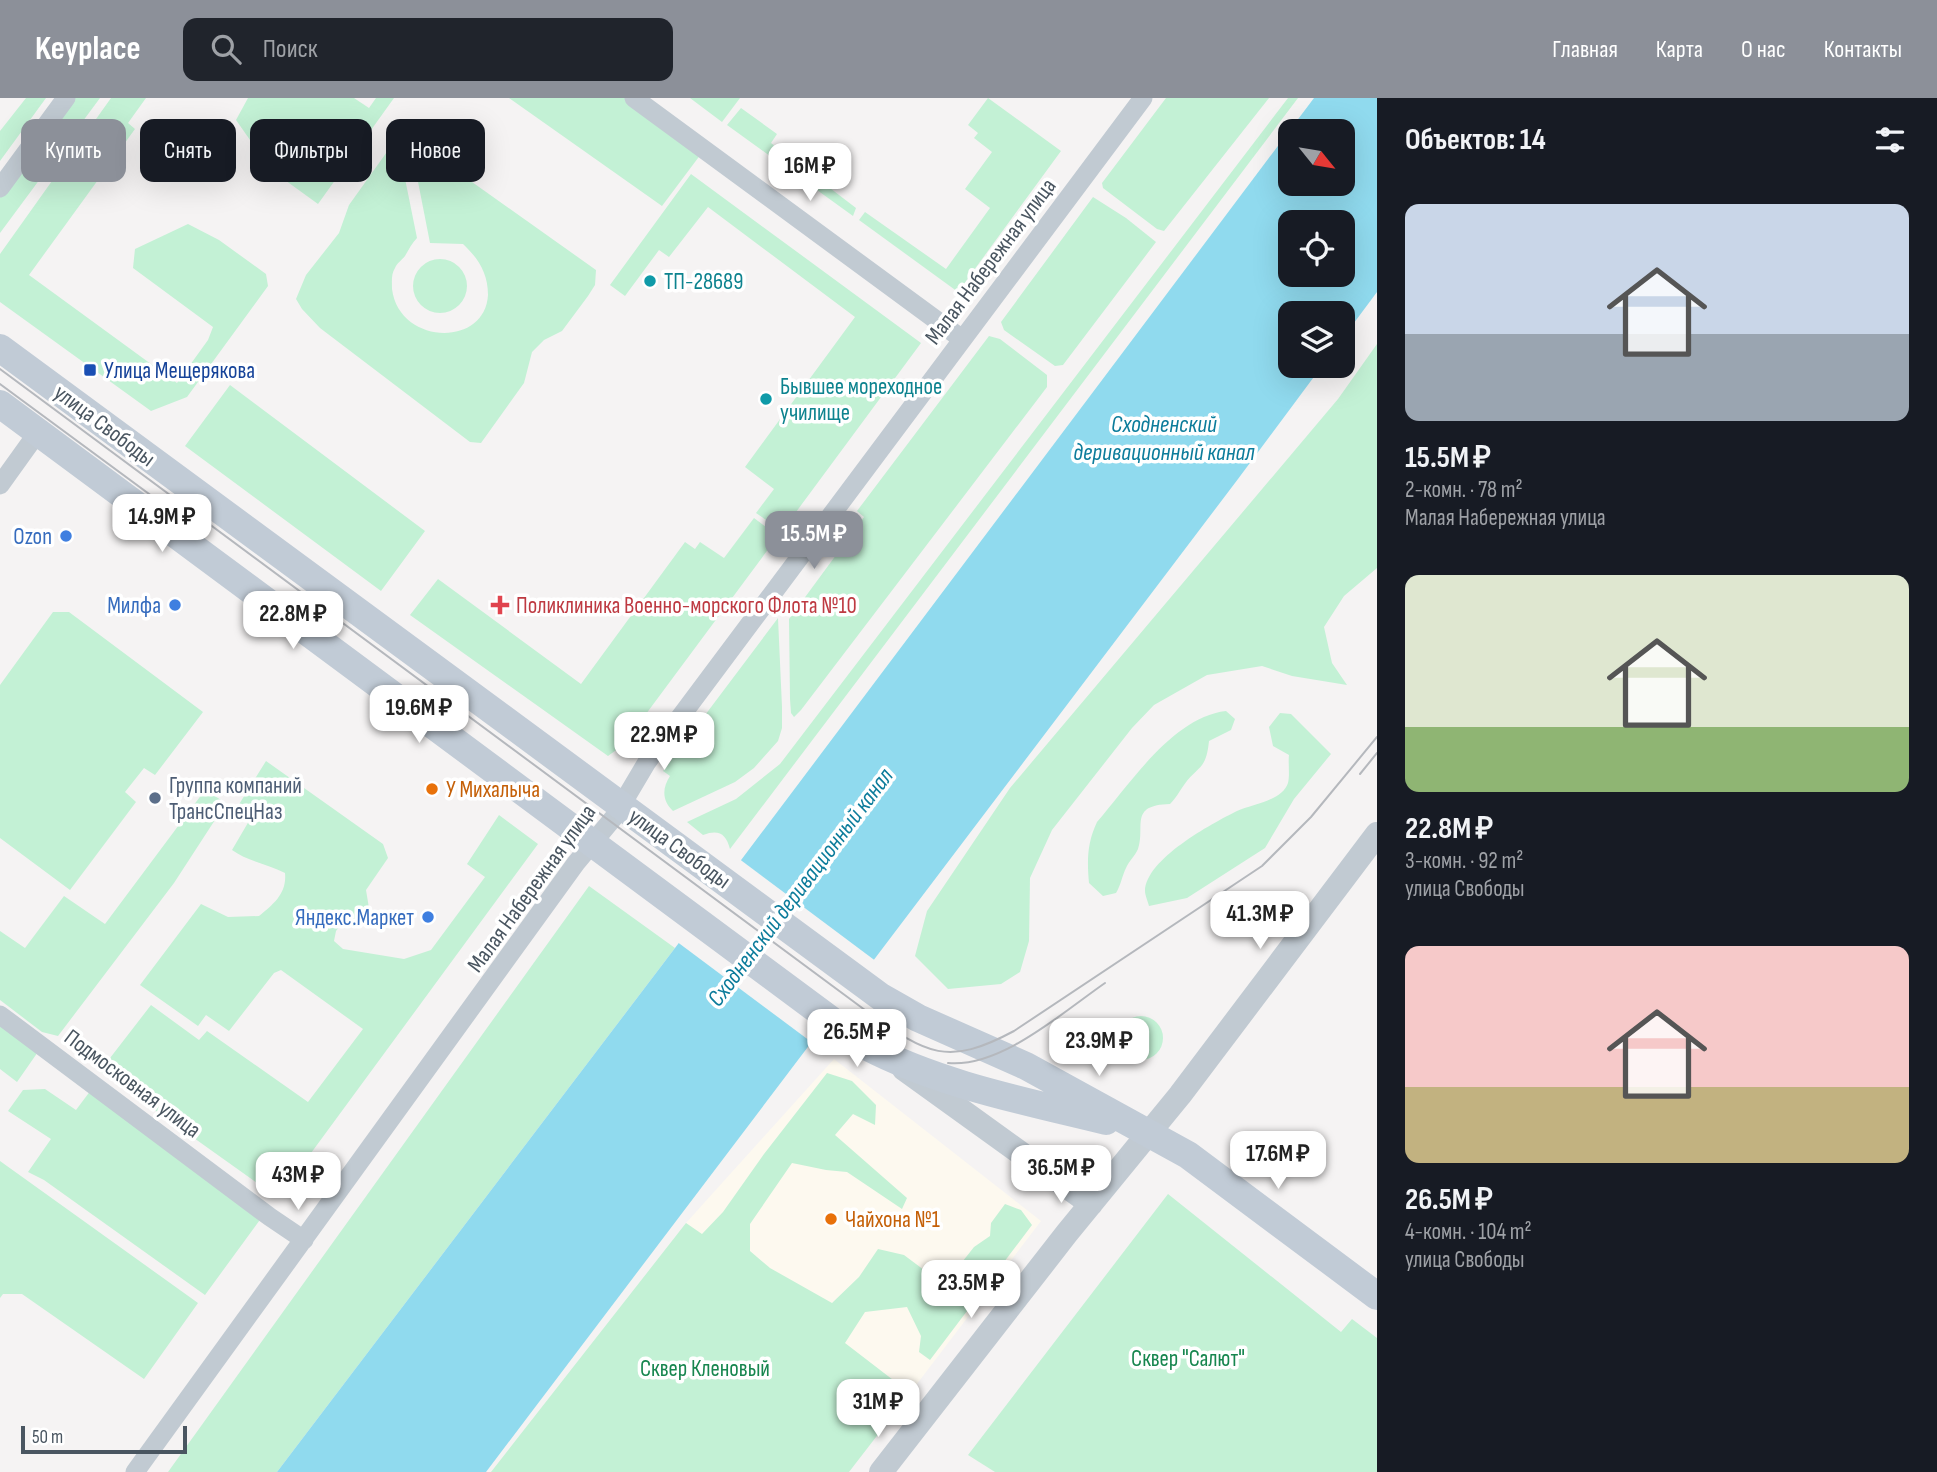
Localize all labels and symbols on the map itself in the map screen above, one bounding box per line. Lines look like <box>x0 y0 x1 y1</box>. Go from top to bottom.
north arrow <box>1278 119 1354 196</box>
pin: 16M ₽ <box>761 144 859 203</box>
street label: Малая Набережная улица <box>919 173 1062 350</box>
place label: ТП-28689 <box>664 268 743 296</box>
marker: ТП-28689 <box>642 273 658 289</box>
place label: Улица Мещерякова <box>104 357 255 385</box>
marker: Улица Мещерякова <box>82 362 98 378</box>
place label: Бывшее мореходное училище <box>780 373 942 427</box>
street label: улица Свободы <box>48 379 161 473</box>
marker: Бывшее мореходное училище <box>758 391 774 407</box>
water label: Сходненский деривационный канал <box>1073 410 1255 467</box>
pin: 14.9M ₽ <box>97 494 227 554</box>
pin: 15.5M ₽ <box>749 512 879 571</box>
place label: Ozon <box>13 523 52 551</box>
marker: Ozon <box>58 528 74 544</box>
place label: Милфа <box>107 592 161 620</box>
pin: 22.8M ₽ <box>228 592 358 651</box>
place label: Поликлиника Военно-морского Флота №10 <box>516 592 857 620</box>
marker: Поликлиника Военно-морского Флота №10 <box>490 595 510 615</box>
marker: Милфа <box>167 597 183 613</box>
pin: 19.6M ₽ <box>354 686 484 745</box>
pin: 22.9M ₽ <box>599 712 729 772</box>
water label: Сходненский деривационный канал <box>701 762 900 1012</box>
place label: Группа компаний ТрансСпецНаз <box>169 772 302 826</box>
place label: У Михалыча <box>446 776 540 804</box>
marker: У Михалыча <box>424 781 440 797</box>
marker: Группа компаний ТрансСпецНаз <box>147 790 163 806</box>
street label: Малая Набережная улица <box>462 799 602 978</box>
street label: улица Свободы <box>623 802 736 895</box>
pin: 41.3M ₽ <box>1195 892 1325 951</box>
place label: Яндекс.Маркет <box>295 904 414 932</box>
marker: Яндекс.Маркет <box>420 909 436 925</box>
pin: 26.5M ₽ <box>792 1010 922 1069</box>
pin: 23.9M ₽ <box>1034 1018 1164 1078</box>
street label: Подмосковная улица <box>59 1023 206 1144</box>
pin: 17.6M ₽ <box>1213 1132 1343 1191</box>
pin: 36.5M ₽ <box>996 1146 1126 1205</box>
pin: 43M ₽ <box>249 1152 347 1212</box>
place label: Чайхона №1 <box>845 1206 940 1234</box>
marker: Чайхона №1 <box>823 1211 839 1227</box>
pin: 23.5M ₽ <box>906 1260 1036 1320</box>
park label: Сквер "Салют" <box>1131 1345 1245 1373</box>
park label: Сквер Кленовый <box>640 1355 770 1383</box>
pin: 31M ₽ <box>829 1380 927 1439</box>
scale bar <box>21 1423 187 1455</box>

